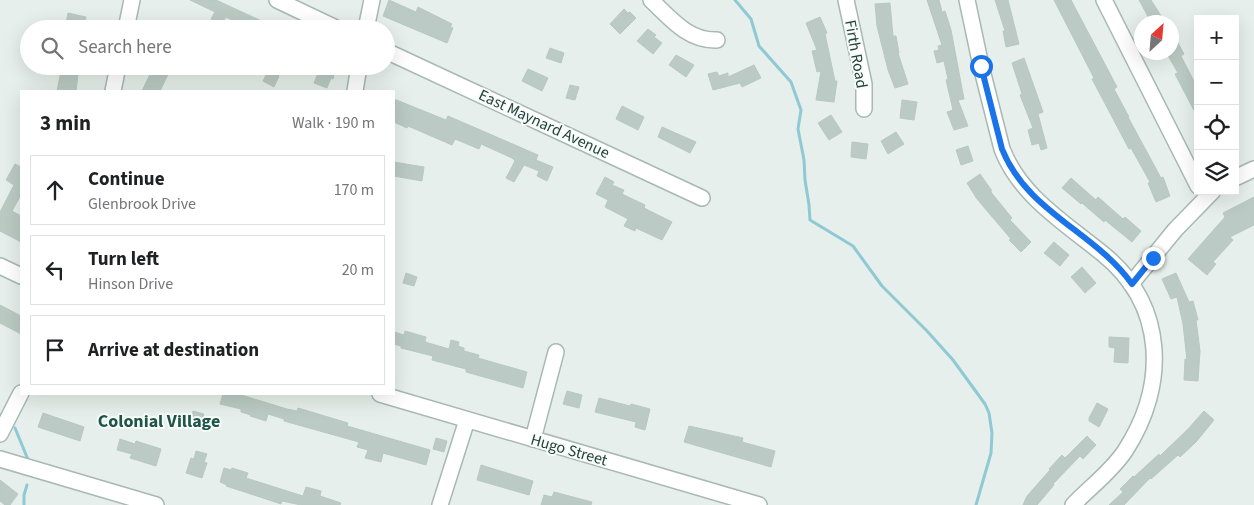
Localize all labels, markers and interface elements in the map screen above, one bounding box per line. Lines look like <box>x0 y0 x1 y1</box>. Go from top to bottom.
north arrow <box>1134 15 1179 60</box>
map controls <box>1194 15 1239 195</box>
button: + <box>1194 15 1239 60</box>
street label: Firth Road <box>839 18 873 90</box>
search box <box>20 20 395 75</box>
icon: search <box>38 34 66 62</box>
text: Search here <box>78 34 172 61</box>
route start <box>970 55 993 78</box>
button: − <box>1194 60 1239 105</box>
street label: East Maynard Avenue <box>475 84 613 164</box>
button: locate <box>1194 105 1239 150</box>
text: 3 min <box>40 108 91 138</box>
text: Walk · 190 m <box>292 112 375 134</box>
button: layers <box>1194 150 1239 195</box>
text: Continue <box>88 166 165 193</box>
icon: ahead <box>41 176 69 204</box>
text: 170 m <box>334 179 374 201</box>
text: Glenbrook Drive <box>88 193 196 215</box>
text: Turn left <box>88 246 159 273</box>
route end <box>1142 247 1165 270</box>
icon: left <box>41 256 69 284</box>
text: 20 m <box>342 259 374 281</box>
text: Hinson Drive <box>88 273 173 295</box>
icon: arrive <box>41 336 69 364</box>
text: Arrive at destination <box>88 337 259 364</box>
district label: Colonial Village <box>98 409 220 434</box>
street label: Hugo Street <box>528 429 611 472</box>

